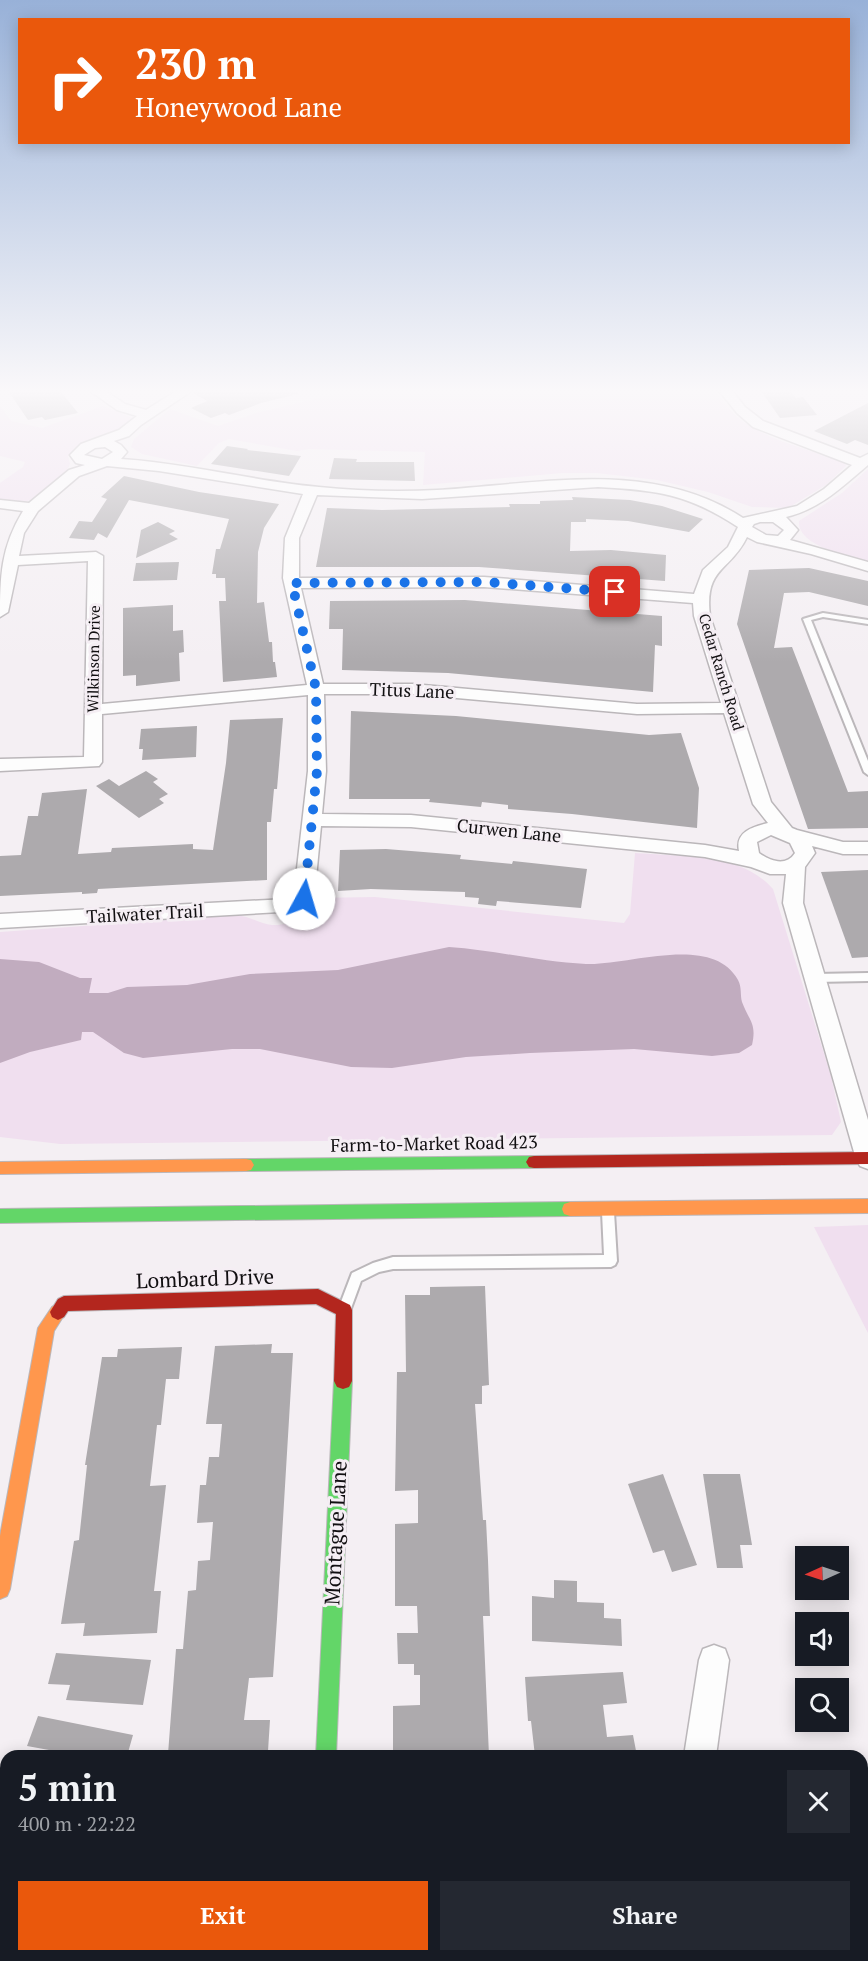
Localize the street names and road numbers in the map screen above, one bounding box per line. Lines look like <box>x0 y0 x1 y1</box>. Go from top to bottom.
street label: Wilkinson Drive <box>82 605 104 713</box>
street label: Cedar Ranch Road <box>695 611 749 733</box>
street label: Titus Lane <box>369 677 455 703</box>
street label: Curwen Lane <box>456 813 562 847</box>
street label: Tailwater Trail <box>86 898 204 928</box>
street label: Farm-to-Market Road 423 <box>330 1129 538 1157</box>
street label: Lombard Drive <box>135 1262 275 1294</box>
street label: Montague Lane <box>317 1460 353 1606</box>

